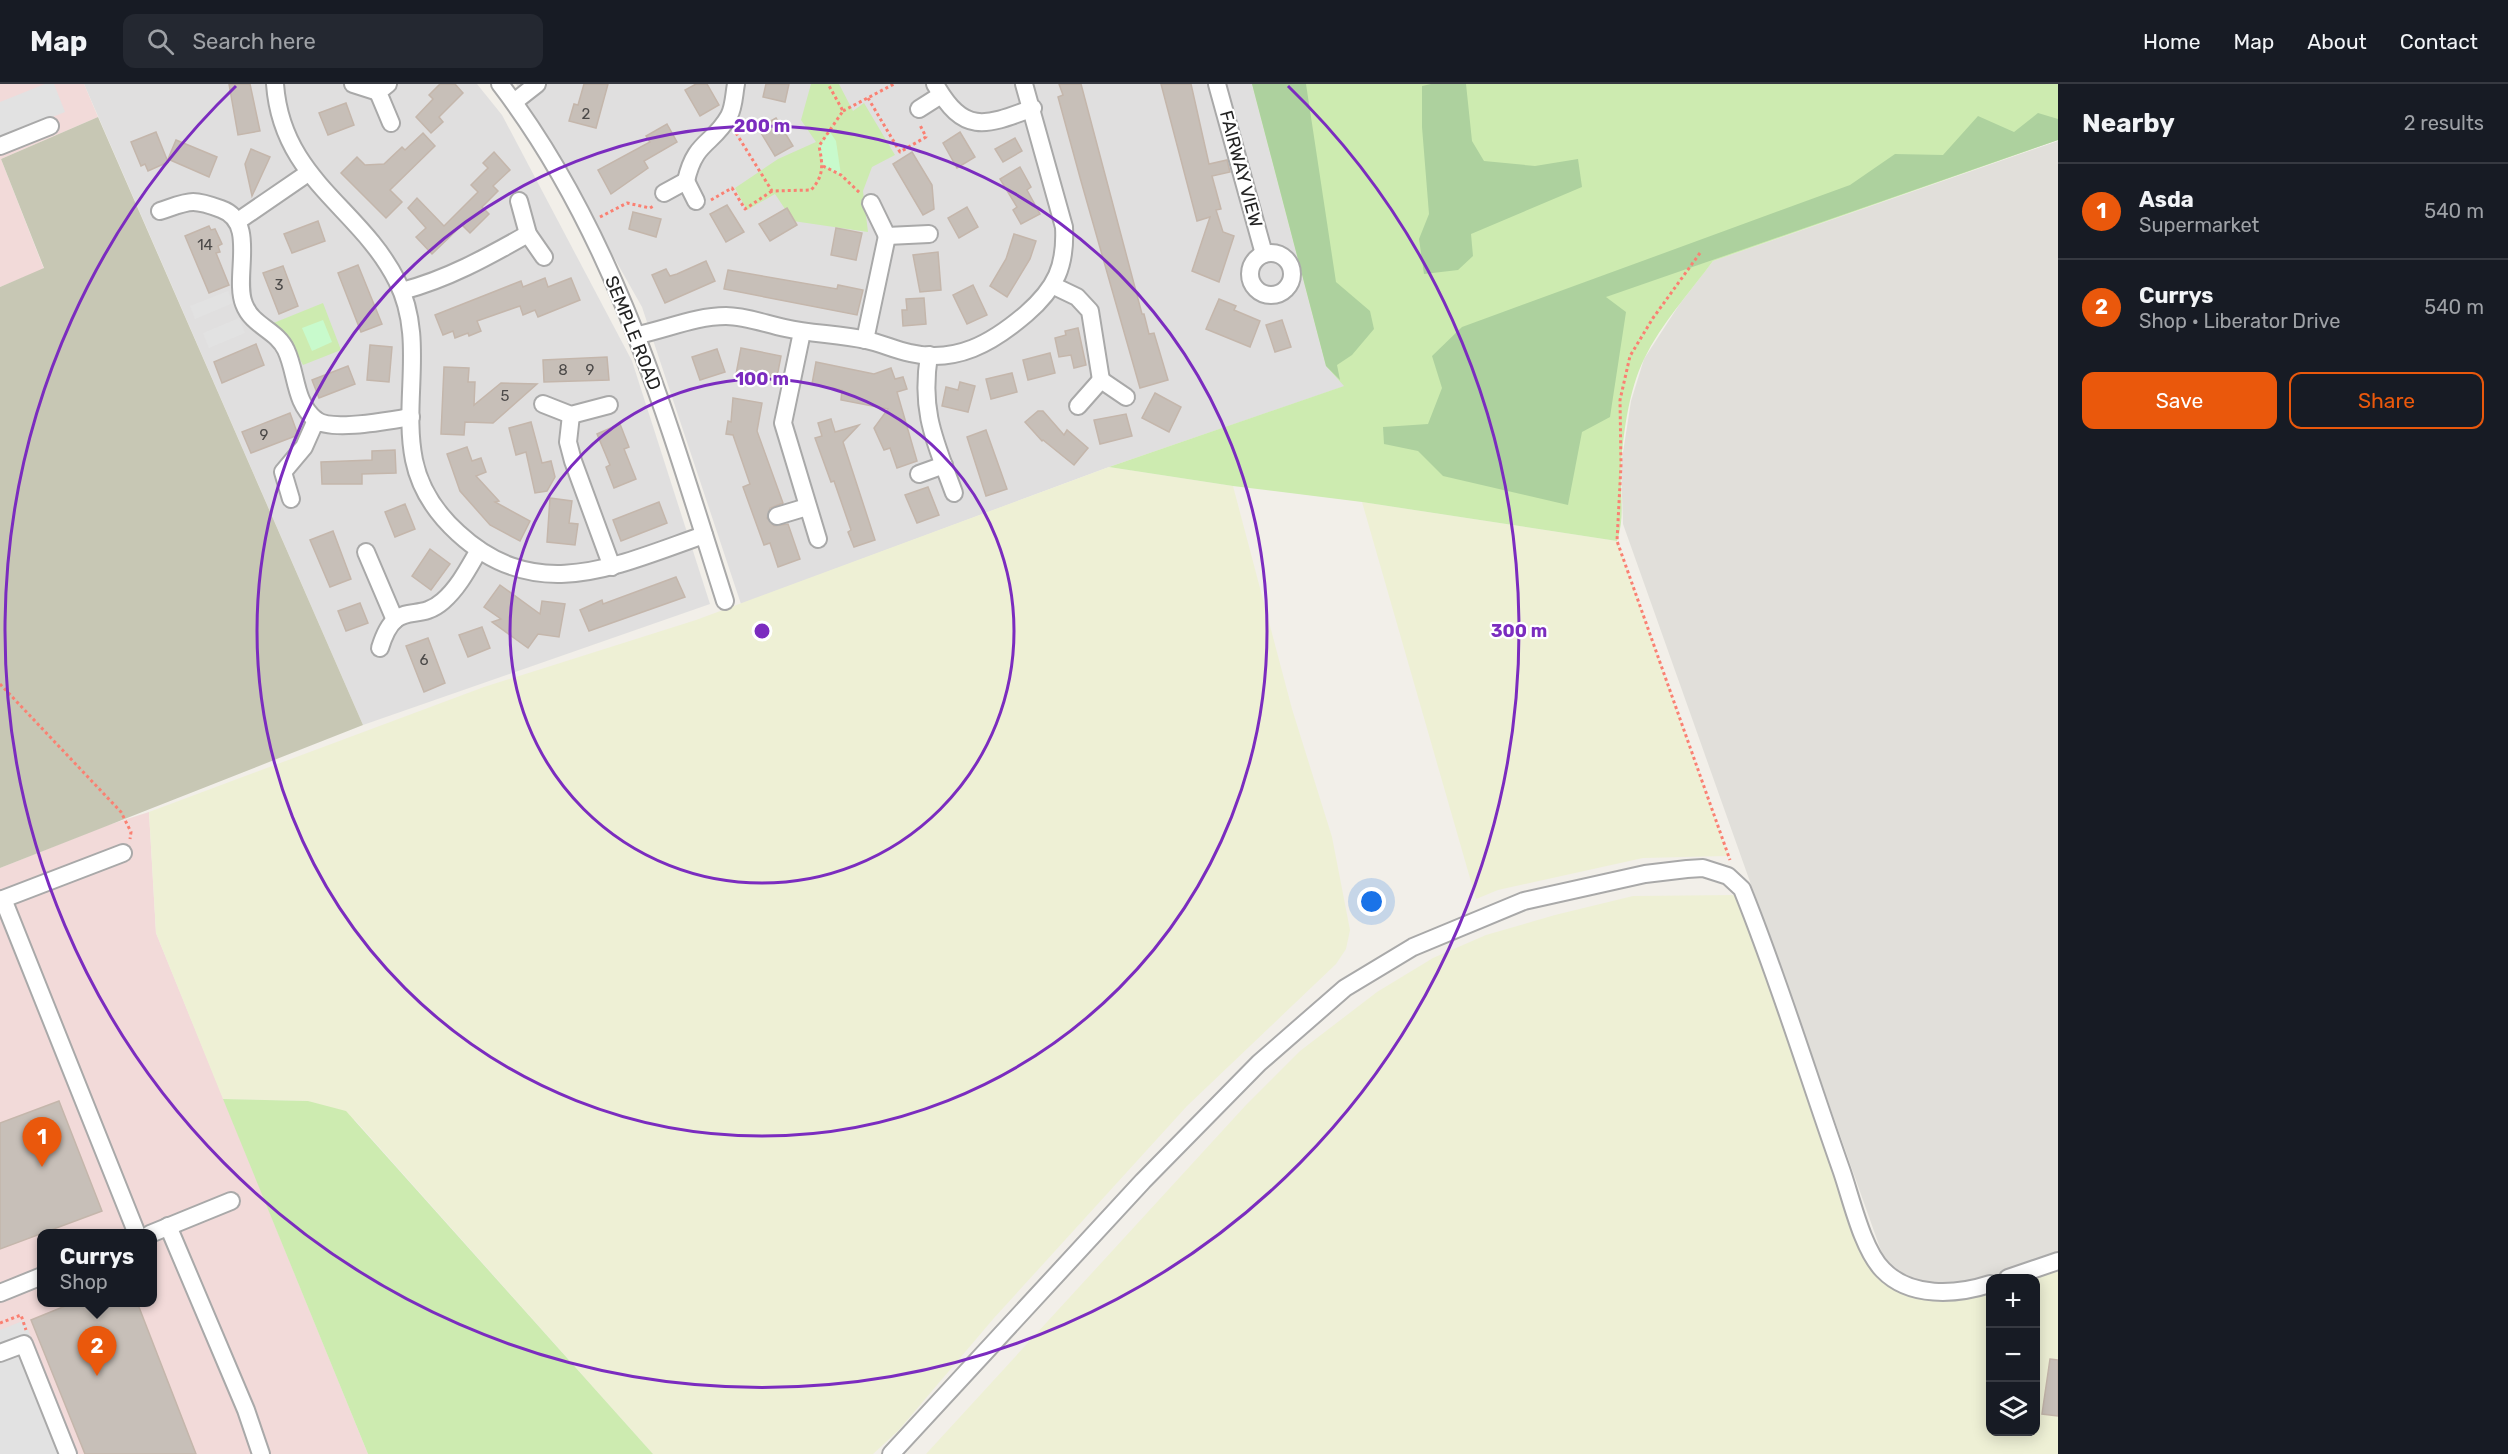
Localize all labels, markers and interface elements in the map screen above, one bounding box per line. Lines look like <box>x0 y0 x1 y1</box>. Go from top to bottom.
search box <box>123 14 543 68</box>
text: Map <box>30 25 87 58</box>
icon: search <box>144 25 177 58</box>
text: Search here <box>192 28 316 55</box>
text: Home <box>2143 29 2200 54</box>
text: Map <box>2233 29 2274 54</box>
text: About <box>2307 29 2367 54</box>
text: Contact <box>2400 29 2478 54</box>
house number: 2 <box>582 105 591 123</box>
street label: FAIRWAY VIEW <box>1215 108 1267 230</box>
text: Nearby <box>2082 108 2175 139</box>
text: 2 results <box>2404 111 2484 135</box>
text: 200 m <box>734 115 790 137</box>
text: Asda <box>2139 186 2194 213</box>
text: 1 <box>2097 199 2106 223</box>
text: 540 m <box>2424 199 2484 223</box>
text: Supermarket <box>2139 213 2259 237</box>
house number: 14 <box>197 236 213 254</box>
street label: SEMPLE ROAD <box>600 273 666 393</box>
house number: 3 <box>274 276 284 294</box>
text: Currys <box>2139 282 2213 309</box>
text: 2 <box>2095 295 2108 319</box>
text: 540 m <box>2424 295 2484 319</box>
text: Shop · Liberator Drive <box>2139 309 2340 333</box>
house number: 8 <box>558 361 568 379</box>
house number: 9 <box>586 361 595 379</box>
text: 100 m <box>735 368 789 390</box>
button: Save <box>2082 372 2277 429</box>
button: Share <box>2289 372 2484 429</box>
house number: 5 <box>501 387 510 405</box>
house number: 9 <box>260 426 269 444</box>
text: 300 m <box>1491 620 1547 642</box>
centre of rings <box>752 621 772 641</box>
house number: 6 <box>419 651 429 669</box>
your location <box>1357 887 1386 916</box>
pin: 1 <box>22 1118 62 1167</box>
popup <box>37 1229 157 1307</box>
text: Currys <box>60 1243 134 1270</box>
text: Shop <box>60 1270 108 1294</box>
map controls <box>1986 1274 2040 1436</box>
button: + <box>1986 1274 2040 1328</box>
pin: 2 <box>78 1326 116 1376</box>
button: − <box>1986 1328 2040 1382</box>
button: layers <box>1986 1382 2040 1436</box>

